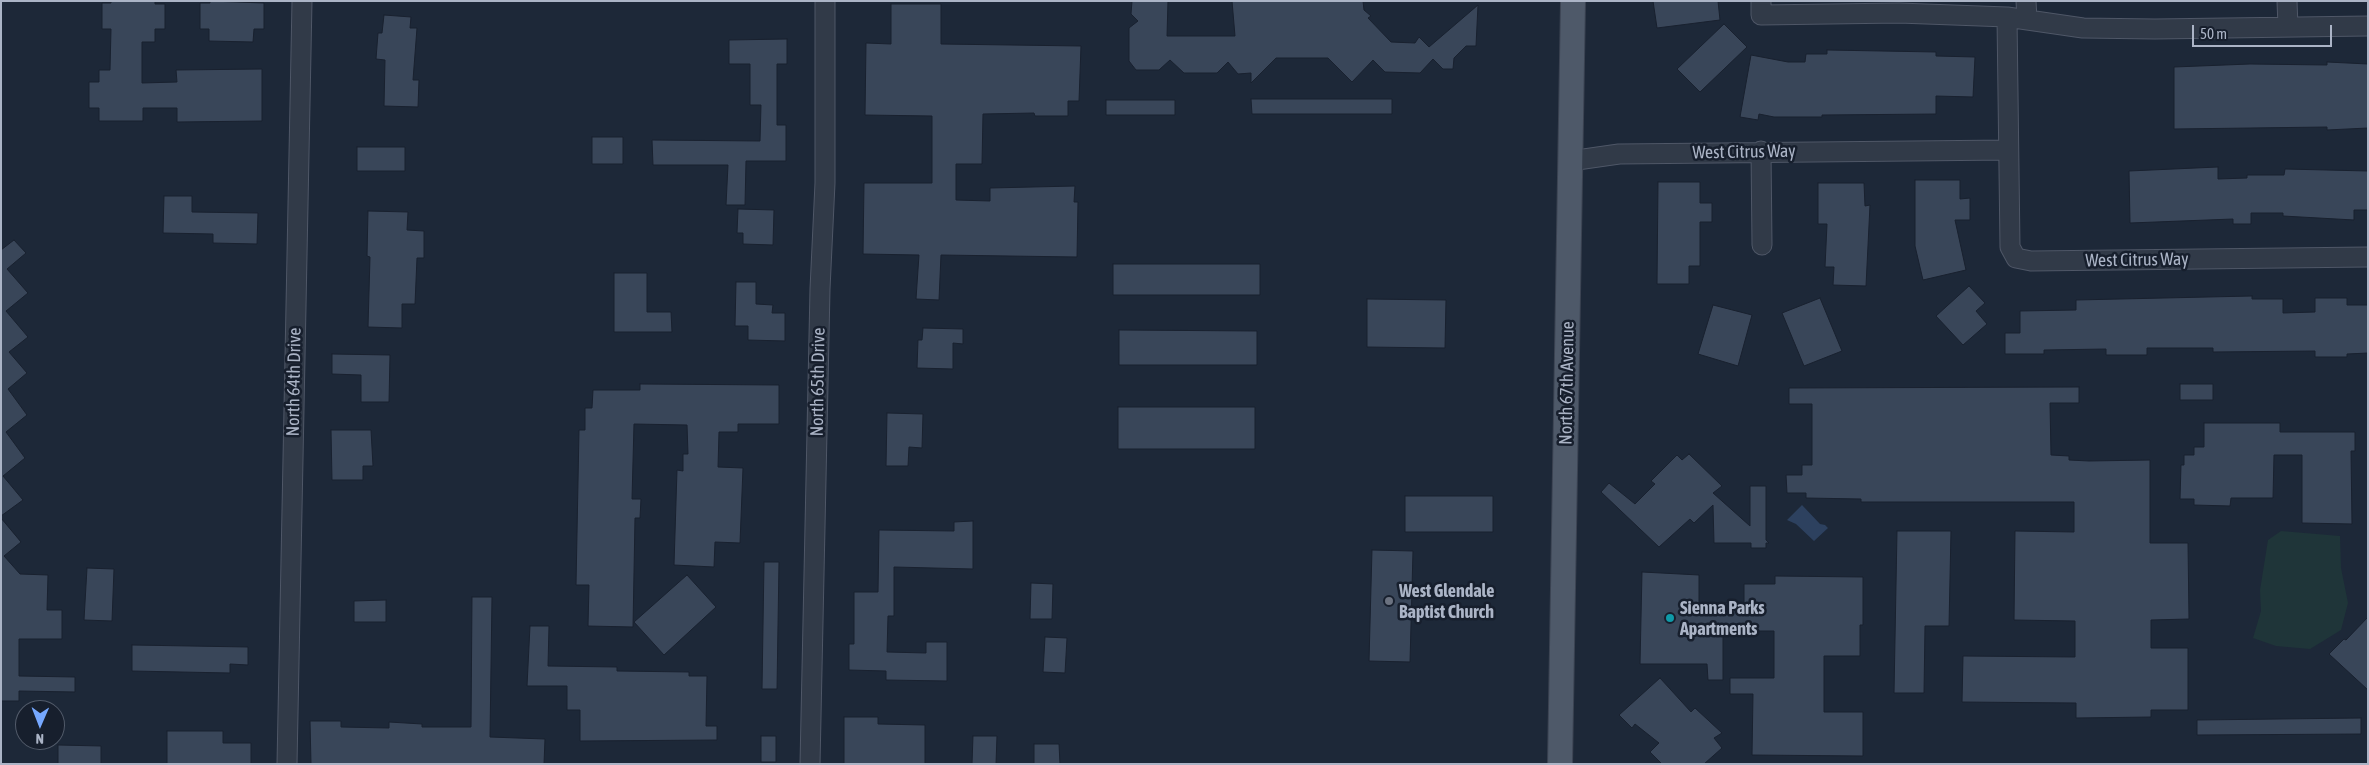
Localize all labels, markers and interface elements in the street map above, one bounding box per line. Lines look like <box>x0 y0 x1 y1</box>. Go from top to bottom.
scale bar <box>2194 15 2334 47</box>
text: 50 m <box>2200 25 2227 42</box>
street label: West Citrus Way <box>1692 140 1796 164</box>
street label: West Citrus Way <box>2085 248 2189 272</box>
street label: North 67th Avenue <box>1555 321 1579 445</box>
street label: North 64th Drive <box>282 327 306 437</box>
street label: North 65th Drive <box>806 327 830 437</box>
place label: West Glendale Baptist Church <box>1399 580 1494 622</box>
marker: West Glendale Baptist Church <box>1383 595 1395 607</box>
place label: Sienna Parks Apartments <box>1680 597 1765 640</box>
marker: Sienna Parks Apartments <box>1664 612 1676 624</box>
north arrow <box>15 700 65 750</box>
text: N <box>35 731 44 747</box>

